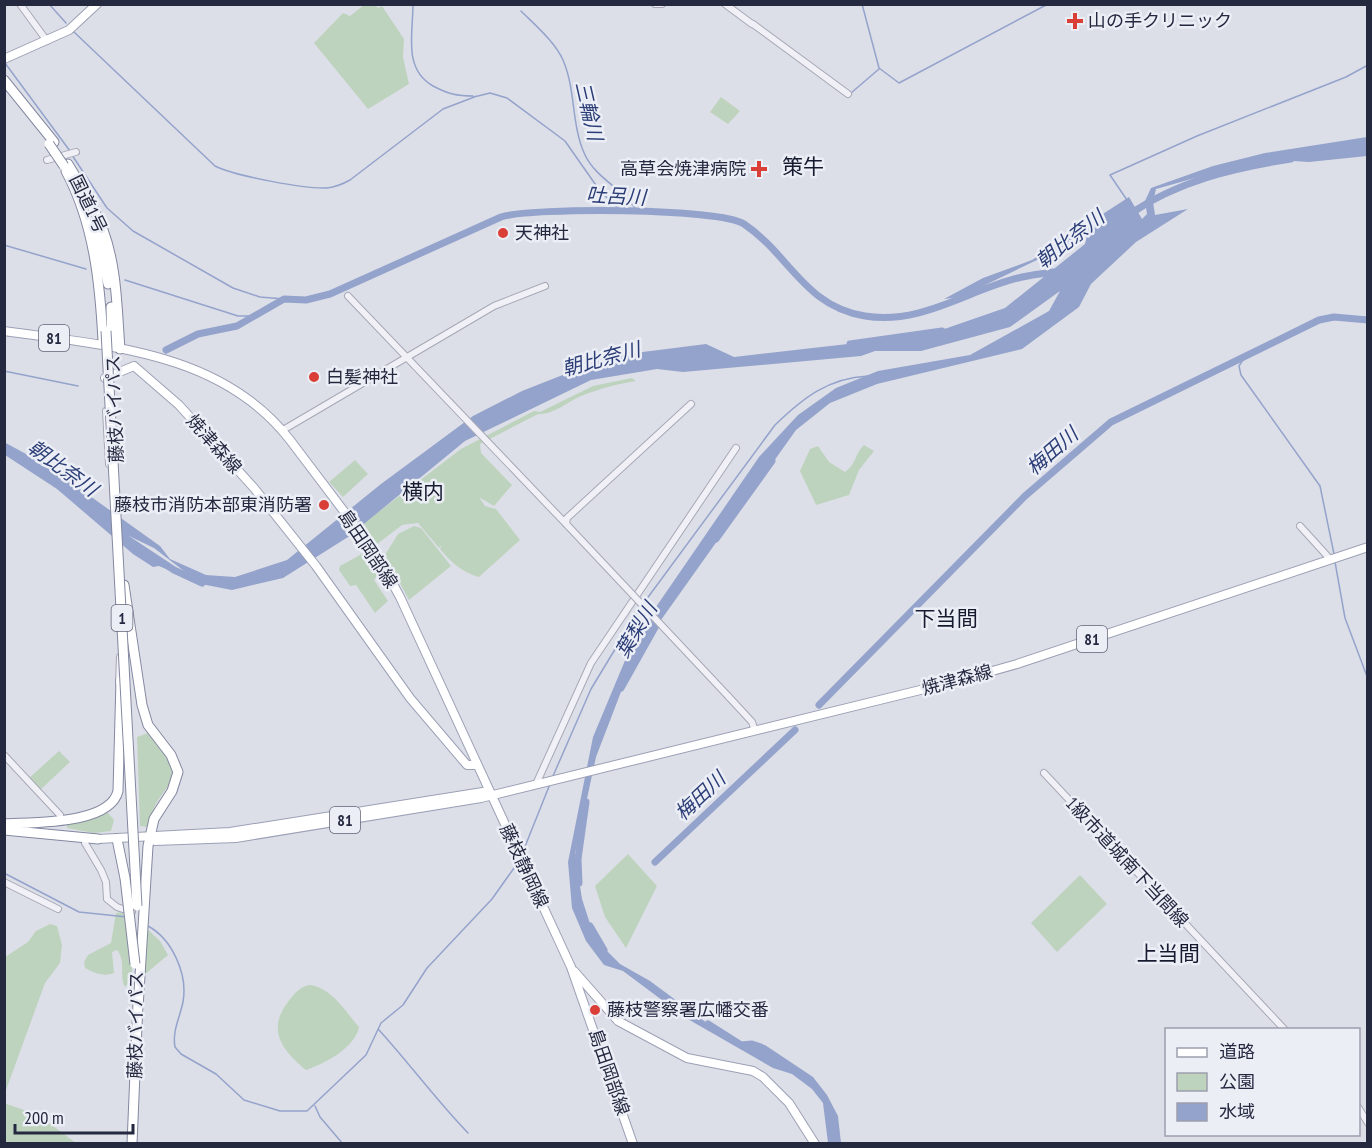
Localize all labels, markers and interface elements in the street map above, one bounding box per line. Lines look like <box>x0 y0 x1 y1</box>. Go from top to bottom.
place label: 山の手クリニック <box>1088 9 1232 32</box>
marker: 山の手クリニック <box>1066 12 1084 30</box>
water label: 三輪川 <box>570 79 609 145</box>
district label: 策牛 <box>782 153 824 180</box>
place label: 高草会焼津病院 <box>620 157 746 180</box>
marker: 高草会焼津病院 <box>750 160 768 178</box>
street label: 国道1号 <box>64 171 112 237</box>
water label: 吐呂川 <box>585 181 649 211</box>
water label: 朝比奈川 <box>1030 203 1111 274</box>
place label: 天神社 <box>515 221 569 244</box>
marker: 天神社 <box>496 226 510 240</box>
road number: 81 <box>39 325 69 351</box>
water label: 朝比奈川 <box>559 336 645 382</box>
street label: 藤枝バイパス <box>101 355 128 463</box>
place label: 白髪神社 <box>326 365 398 388</box>
marker: 白髪神社 <box>307 370 321 384</box>
street label: 焼津森線 <box>182 409 247 478</box>
water label: 梅田川 <box>1021 420 1085 480</box>
water label: 朝比奈川 <box>23 434 105 503</box>
district label: 横内 <box>402 478 444 505</box>
place label: 藤枝市消防本部東消防署 <box>114 493 312 516</box>
marker: 藤枝市消防本部東消防署 <box>317 498 331 512</box>
street label: 島田岡部線 <box>334 505 403 592</box>
water label: 葉梨川 <box>609 596 664 662</box>
road number: 1 <box>112 605 132 631</box>
district label: 下当間 <box>915 605 978 632</box>
road number: 81 <box>1077 626 1107 652</box>
street label: 焼津森線 <box>919 659 995 700</box>
water label: 梅田川 <box>669 765 732 826</box>
street label: 1級市道城南下当間線 <box>1061 792 1194 932</box>
road number: 81 <box>330 807 360 833</box>
street label: 藤枝静岡線 <box>495 820 554 911</box>
district label: 上当間 <box>1137 940 1200 967</box>
street label: 藤枝バイパス <box>123 971 148 1079</box>
place label: 藤枝警察署広幡交番 <box>607 998 769 1021</box>
marker: 藤枝警察署広幡交番 <box>588 1003 602 1017</box>
street label: 島田岡部線 <box>584 1026 635 1118</box>
legend <box>1165 1028 1360 1136</box>
text: 道路 <box>1219 1040 1255 1063</box>
text: 公園 <box>1219 1070 1255 1093</box>
scale bar <box>15 1097 134 1135</box>
text: 水域 <box>1219 1100 1255 1123</box>
text: 200 m <box>24 1106 64 1129</box>

